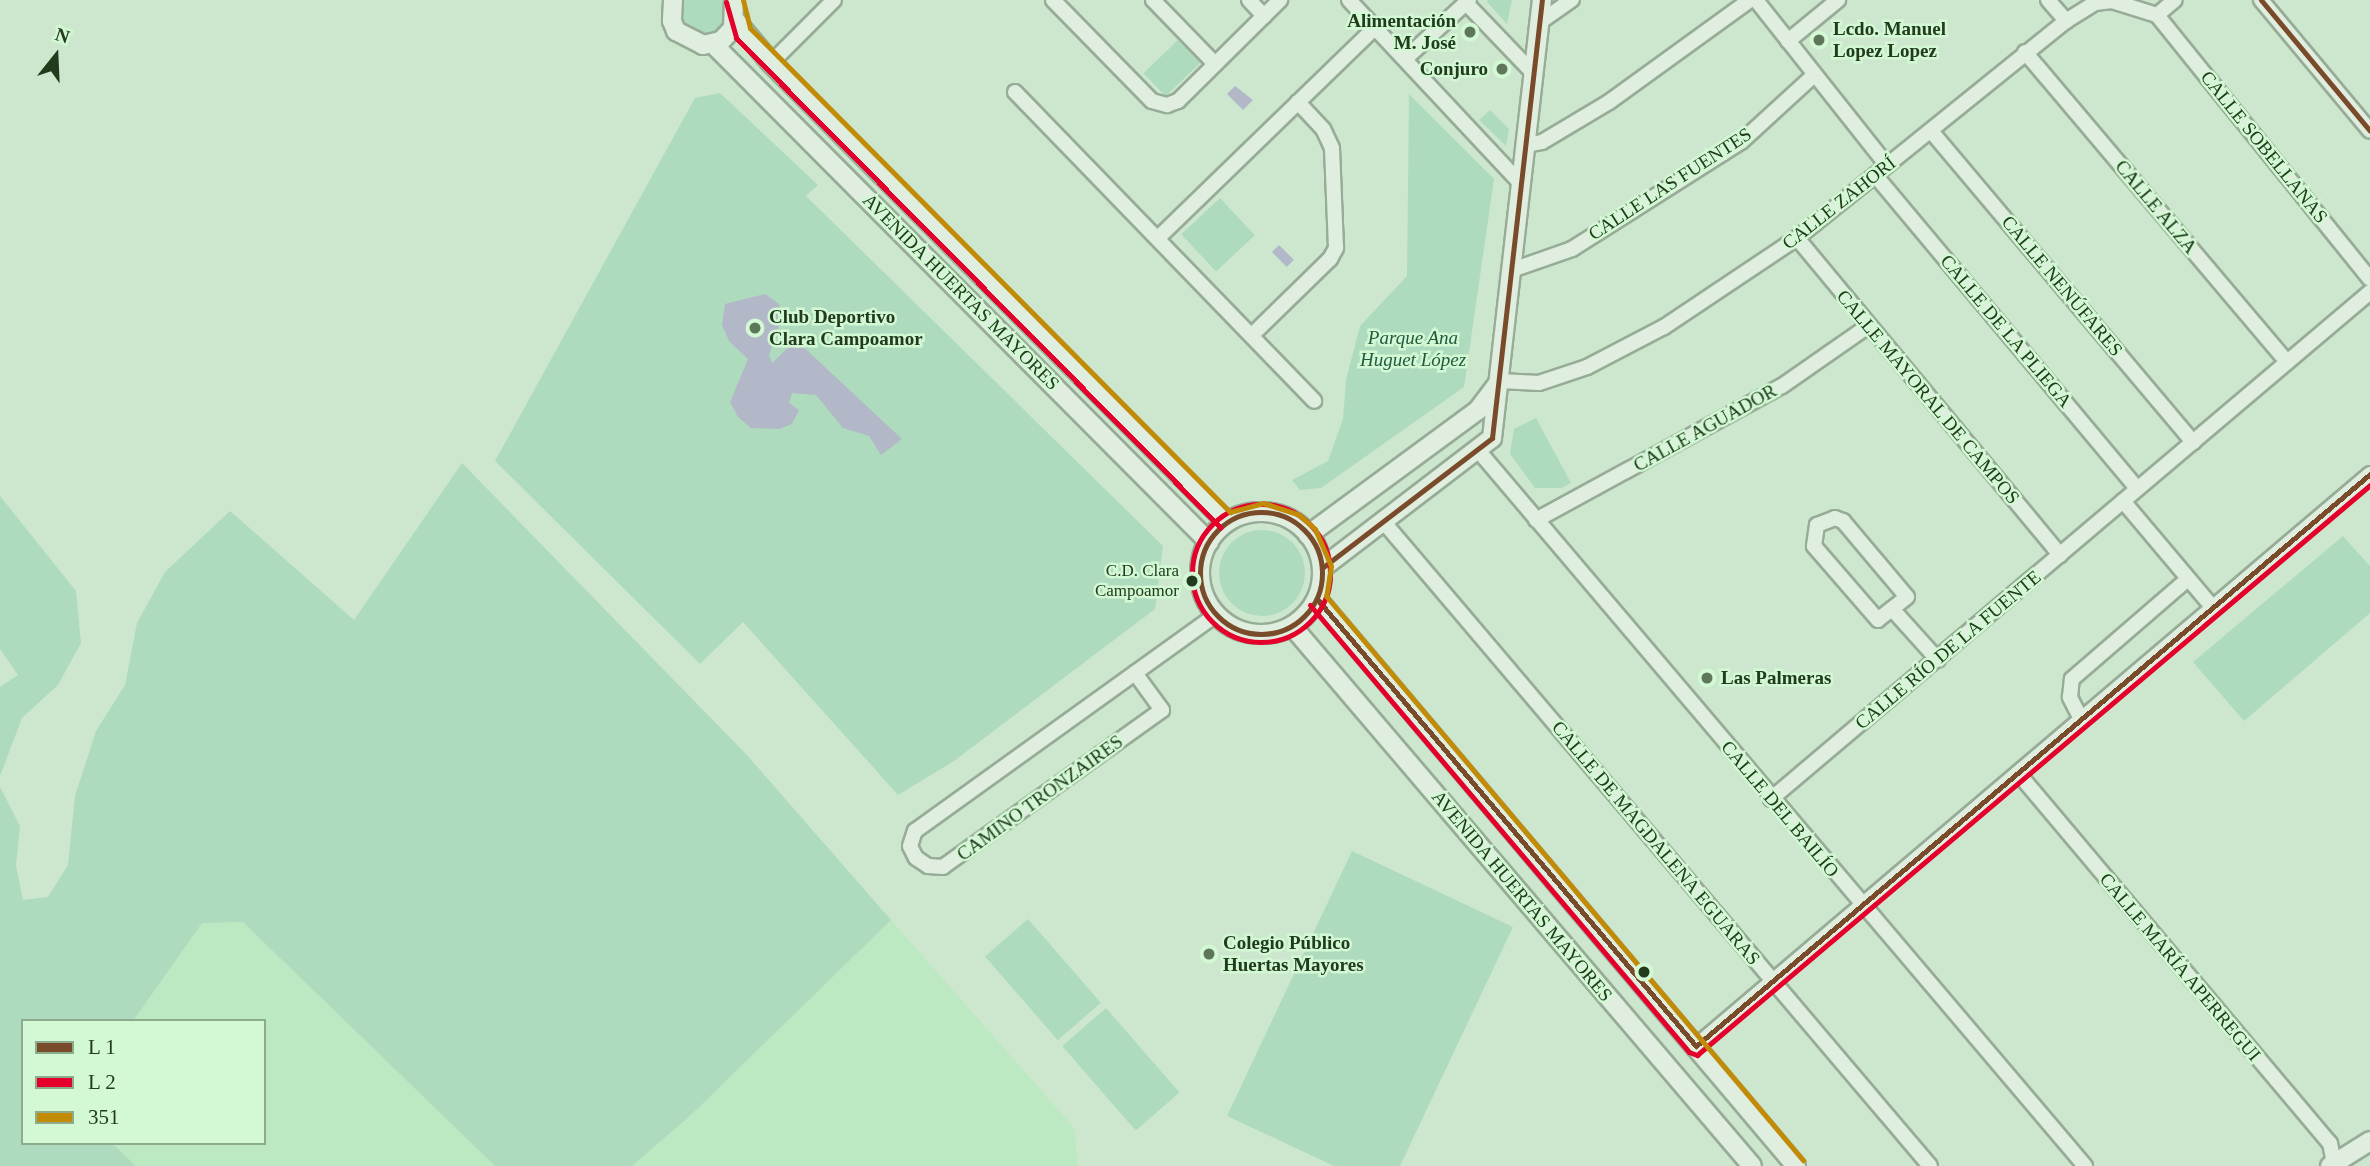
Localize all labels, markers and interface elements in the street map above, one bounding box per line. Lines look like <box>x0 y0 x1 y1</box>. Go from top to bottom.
place label: Alimentación M. José <box>1347 10 1456 54</box>
place label: Lcdo. Manuel Lopez Lopez <box>1833 18 1946 62</box>
north arrow <box>21 21 91 91</box>
text: N <box>53 23 72 48</box>
marker: Alimentación M. José <box>1462 24 1478 40</box>
marker: Lcdo. Manuel Lopez Lopez <box>1811 32 1827 48</box>
place label: Conjuro <box>1420 58 1488 80</box>
marker: Conjuro <box>1494 61 1510 77</box>
street label: CALLE SOBELLANAS <box>2196 66 2332 228</box>
street label: CALLE LAS FUENTES <box>1584 123 1756 245</box>
street label: CALLE ZAHORÍ <box>1778 152 1900 254</box>
street label: CALLE ALZA <box>2110 155 2202 259</box>
street label: AVENIDA HUERTAS MAYORES <box>858 189 1064 395</box>
street label: CALLE NENÚFARES <box>1997 211 2127 361</box>
street label: CALLE DE LA PLIEGA <box>1935 249 2077 413</box>
street label: CALLE MAYORAL DE CAMPOS <box>1831 285 2025 509</box>
place label: Club Deportivo Clara Campoamor <box>769 306 923 350</box>
marker: Club Deportivo Clara Campoamor <box>747 320 763 336</box>
park label: Parque Ana Huguet López <box>1360 327 1466 371</box>
street label: CALLE AGUADOR <box>1629 379 1781 477</box>
place label: C.D. Clara Campoamor <box>1095 561 1179 601</box>
street label: CALLE RÍO DE LA FUENTE <box>1850 565 2046 735</box>
marker: C.D. Clara Campoamor <box>1185 574 1199 588</box>
place label: Las Palmeras <box>1721 667 1831 689</box>
marker: Las Palmeras <box>1699 670 1715 686</box>
street label: CALLE DE MAGDALENA EGUARAS <box>1547 716 1765 970</box>
street label: CAMINO TRONZAIRES <box>952 730 1128 866</box>
street label: CALLE DEL BAILÍO <box>1716 736 1844 882</box>
street label: AVENIDA HUERTAS MAYORES <box>1427 785 1617 1007</box>
street label: CALLE MARÍA APERREGUI <box>2094 867 2266 1067</box>
place label: Colegio Público Huertas Mayores <box>1223 932 1364 976</box>
marker: Colegio Público Huertas Mayores <box>1201 946 1217 962</box>
unlabelled marker <box>1637 965 1651 979</box>
legend <box>21 1019 266 1145</box>
text: L 1 <box>88 1035 116 1059</box>
text: L 2 <box>88 1070 116 1094</box>
text: 351 <box>88 1105 120 1129</box>

